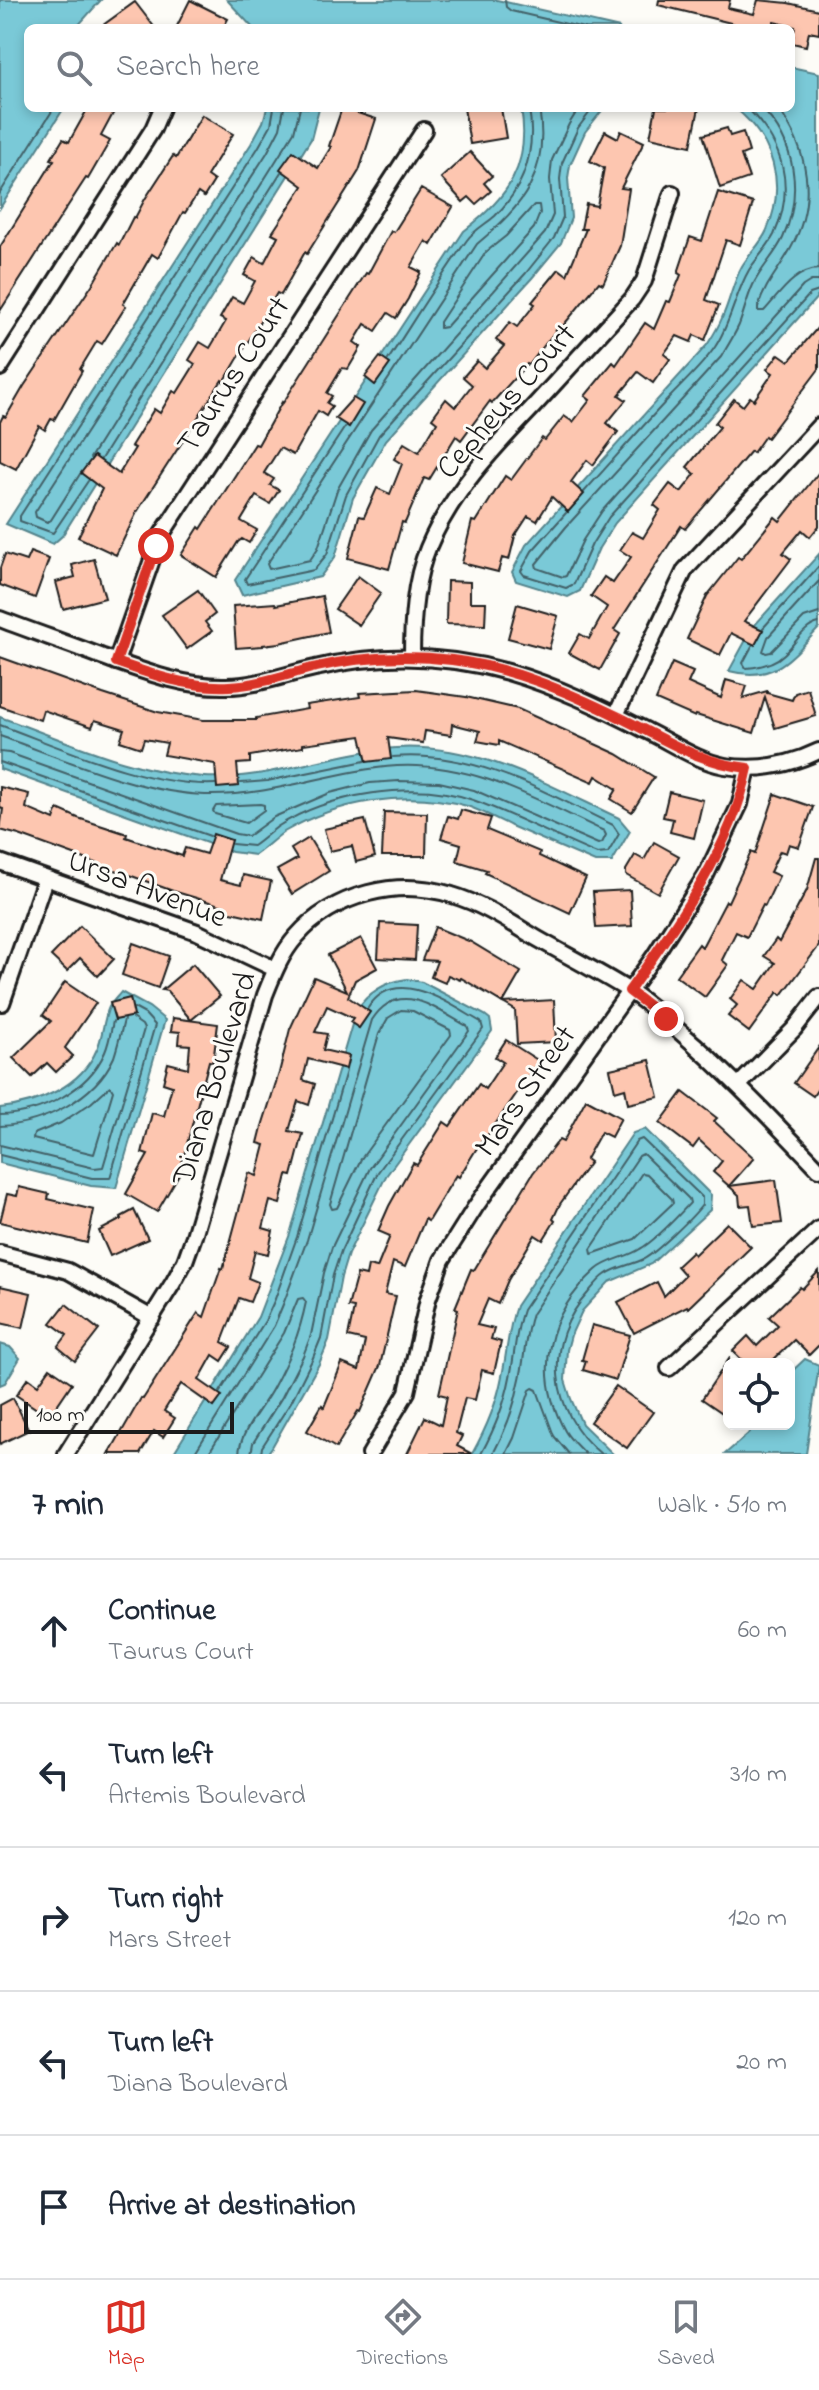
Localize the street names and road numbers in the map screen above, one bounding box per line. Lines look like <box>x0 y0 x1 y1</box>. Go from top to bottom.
street label: Taurus Court <box>166 288 304 464</box>
street label: Cepheus Court <box>426 314 589 491</box>
street label: Ursa Avenue <box>60 838 234 942</box>
street label: Diana Boulevard <box>161 966 271 1193</box>
street label: Mars Street <box>464 1016 590 1168</box>

